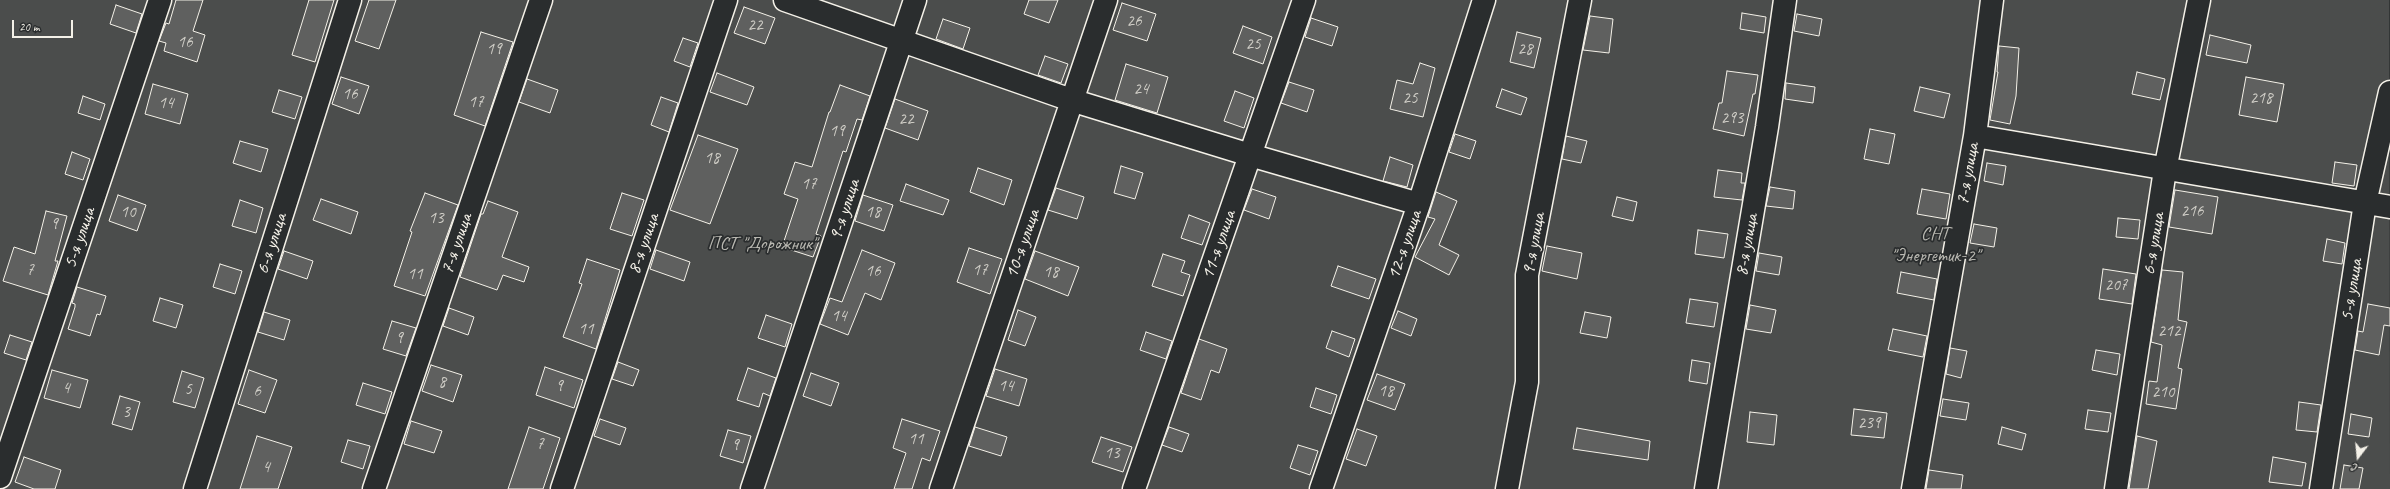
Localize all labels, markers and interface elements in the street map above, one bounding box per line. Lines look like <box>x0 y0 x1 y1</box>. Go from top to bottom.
scale bar <box>14 12 75 38</box>
house number: 26 <box>1126 12 1142 32</box>
house number: 22 <box>747 16 763 36</box>
text: 20 m <box>19 19 39 35</box>
house number: 16 <box>177 33 193 53</box>
house number: 25 <box>1245 35 1261 55</box>
house number: 19 <box>486 40 502 60</box>
house number: 28 <box>1517 40 1533 60</box>
house number: 24 <box>1133 80 1149 100</box>
house number: 16 <box>342 85 358 105</box>
house number: 25 <box>1402 89 1418 109</box>
house number: 218 <box>2250 89 2272 109</box>
house number: 17 <box>468 93 484 113</box>
house number: 14 <box>158 94 174 114</box>
house number: 293 <box>1721 109 1743 129</box>
house number: 22 <box>898 110 914 130</box>
house number: 19 <box>829 122 845 142</box>
street label: 7-я улица <box>1951 141 1985 207</box>
house number: 18 <box>704 149 720 169</box>
house number: 17 <box>801 175 817 195</box>
street label: 9-я улица <box>824 177 866 243</box>
house number: 216 <box>2181 202 2203 222</box>
house number: 10 <box>120 203 136 223</box>
house number: 18 <box>865 203 881 223</box>
street label: 5-я улица <box>59 205 101 271</box>
street label: 10-я улица <box>1001 207 1045 281</box>
street label: 11-я улица <box>1197 208 1241 282</box>
street label: 12-я улица <box>1383 208 1427 282</box>
house number: 13 <box>428 209 444 229</box>
street label: 6-я улица <box>251 211 293 277</box>
street label: 7-я улица <box>436 211 478 277</box>
street label: 8-я улица <box>623 211 665 277</box>
street label: 9-я улица <box>1517 211 1551 277</box>
street label: 6-я улица <box>2138 211 2170 277</box>
street label: 8-я улица <box>1730 212 1764 278</box>
house number: 9 <box>50 215 58 235</box>
park label: СHТ "Энергетик-2" <box>1891 223 1979 267</box>
park label: ПСТ "Дорожник" <box>708 233 816 255</box>
street label: 5-я улица <box>2336 257 2368 323</box>
house number: 7 <box>26 261 34 281</box>
house number: 17 <box>972 261 988 281</box>
house number: 16 <box>865 262 881 282</box>
house number: 18 <box>1043 263 1059 283</box>
house number: 11 <box>407 265 423 285</box>
house number: 207 <box>2105 276 2127 296</box>
house number: 14 <box>831 307 847 327</box>
house number: 11 <box>578 320 594 340</box>
house number: 212 <box>2158 322 2180 342</box>
house number: 9 <box>395 329 403 349</box>
house number: 8 <box>438 373 446 393</box>
house number: 9 <box>555 377 563 397</box>
house number: 14 <box>998 377 1014 397</box>
house number: 4 <box>62 379 70 399</box>
house number: 5 <box>184 380 192 400</box>
house number: 6 <box>253 382 261 402</box>
house number: 18 <box>1378 382 1394 402</box>
house number: 210 <box>2152 383 2174 403</box>
house number: 3 <box>122 403 130 423</box>
house number: 239 <box>1858 414 1880 434</box>
house number: 11 <box>908 430 924 450</box>
house number: 7 <box>536 435 544 455</box>
house number: 9 <box>731 436 739 456</box>
north arrow <box>2338 437 2378 477</box>
house number: 13 <box>1104 444 1120 464</box>
house number: 4 <box>262 458 270 478</box>
text: С <box>2350 461 2359 476</box>

